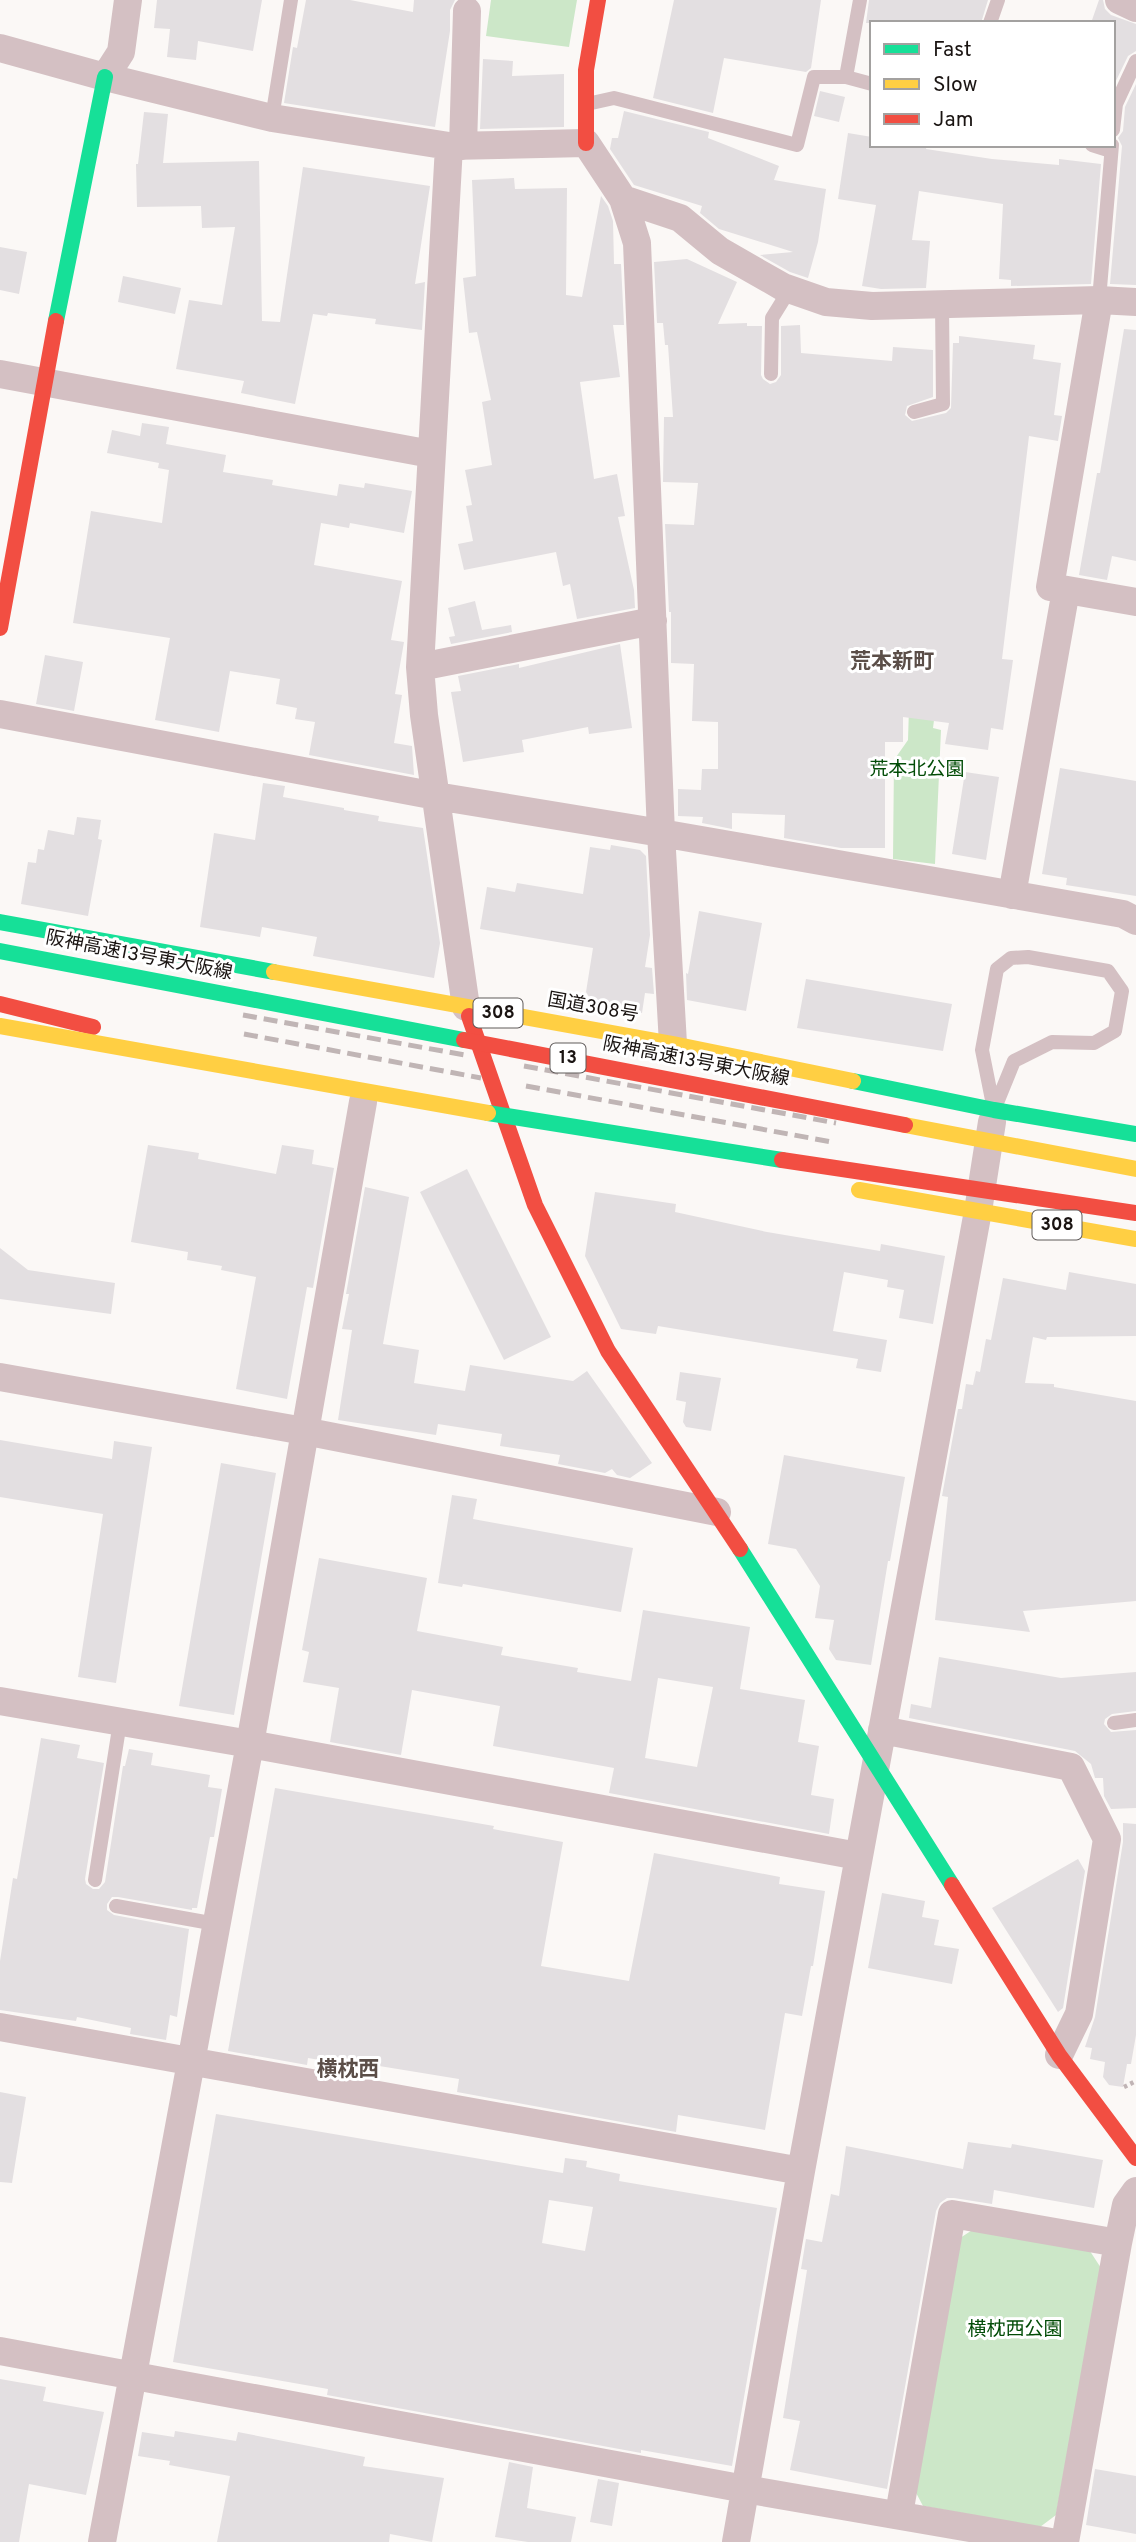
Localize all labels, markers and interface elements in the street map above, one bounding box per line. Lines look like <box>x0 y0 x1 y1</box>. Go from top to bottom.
legend <box>870 21 1115 147</box>
text: Fast <box>933 37 972 64</box>
text: Slow <box>933 72 978 99</box>
text: Jam <box>933 107 974 134</box>
district label: 荒本新町 <box>850 649 934 676</box>
park label: 荒本北公園 <box>869 758 965 782</box>
street label: 阪神高速13号東大阪線 <box>44 926 234 986</box>
street label: 国道308号 <box>546 988 640 1028</box>
road number: 308 <box>474 998 522 1028</box>
street label: 阪神高速13号東大阪線 <box>601 1032 791 1092</box>
road number: 13 <box>550 1044 586 1072</box>
road number: 308 <box>1032 1210 1082 1240</box>
district label: 横枕西 <box>317 2057 380 2084</box>
park label: 横枕西公園 <box>967 2318 1063 2342</box>

